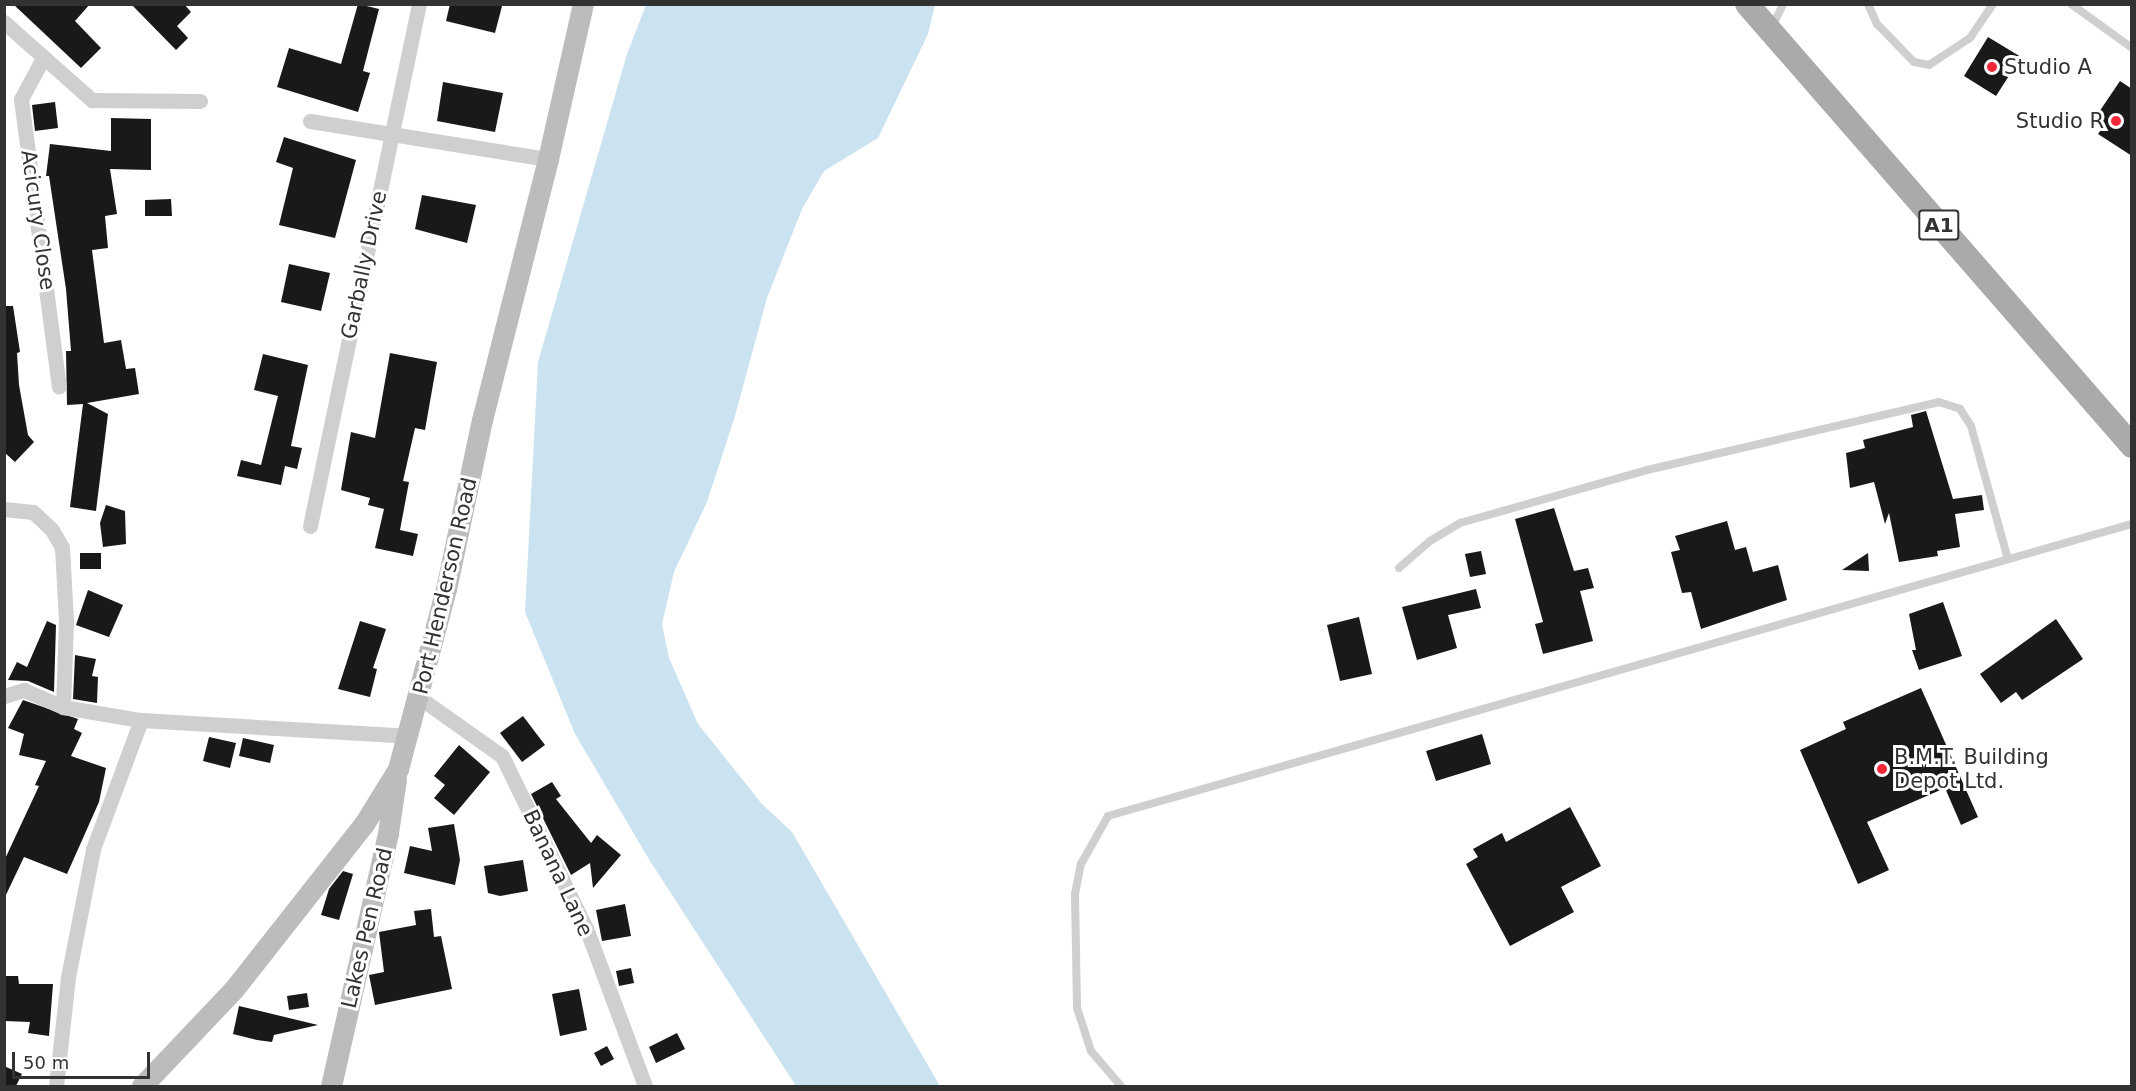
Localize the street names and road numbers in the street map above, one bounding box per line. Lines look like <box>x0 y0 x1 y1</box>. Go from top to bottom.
street label: Acicury Close <box>16 148 60 292</box>
street label: Garbally Drive <box>336 189 392 341</box>
road number: A1 <box>1918 208 1960 242</box>
street label: Port Henderson Road <box>408 475 482 697</box>
street label: Banana Lane <box>518 806 598 940</box>
street label: Lakes Pen Road <box>336 845 398 1011</box>

